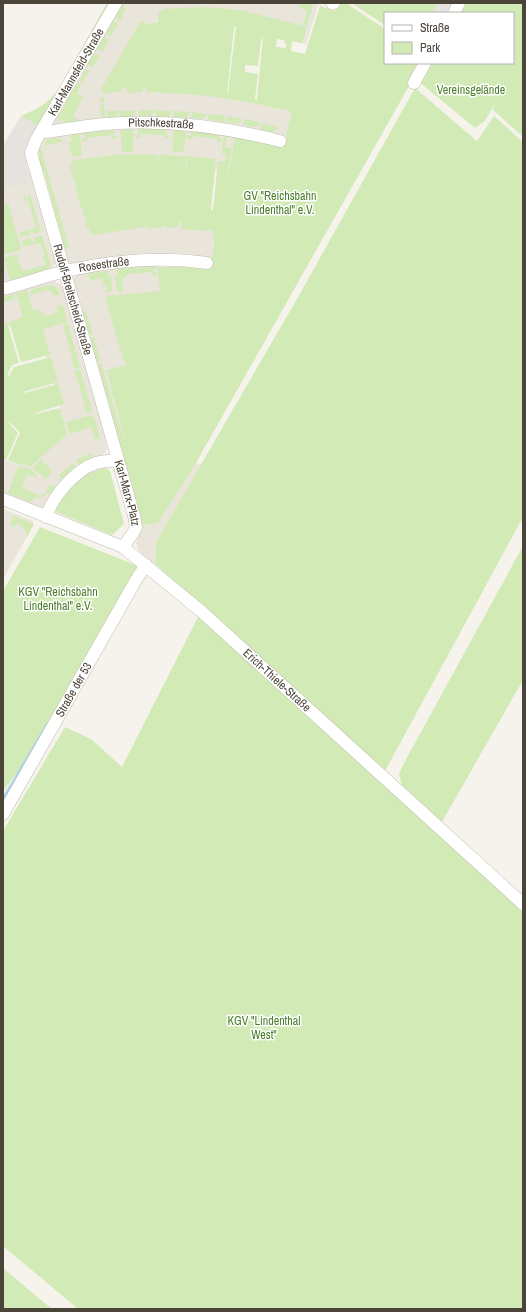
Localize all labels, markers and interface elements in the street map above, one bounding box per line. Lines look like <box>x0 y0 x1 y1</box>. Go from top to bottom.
legend <box>384 12 514 64</box>
text: Straße <box>420 20 450 36</box>
street label: Karl-Mannsfeld-Straße <box>44 25 108 119</box>
text: Park <box>420 40 440 56</box>
park label: Vereinsgelände <box>437 82 505 98</box>
street label: Pitschkestraße <box>128 114 195 133</box>
park label: GV "Reichsbahn Lindenthal" e.V. <box>244 188 316 218</box>
street label: Rudolf-Breitscheid-Straße <box>49 242 96 357</box>
street label: Rosestraße <box>77 253 130 276</box>
street label: Karl-Marx-Platz <box>111 458 144 527</box>
park label: KGV "Reichsbahn Lindenthal" e.V. <box>18 584 98 614</box>
street label: Erich-Thiele-Straße <box>240 645 314 715</box>
street label: Straße der 53 <box>52 660 96 720</box>
park label: KGV "Lindenthal West" <box>228 1013 300 1043</box>

